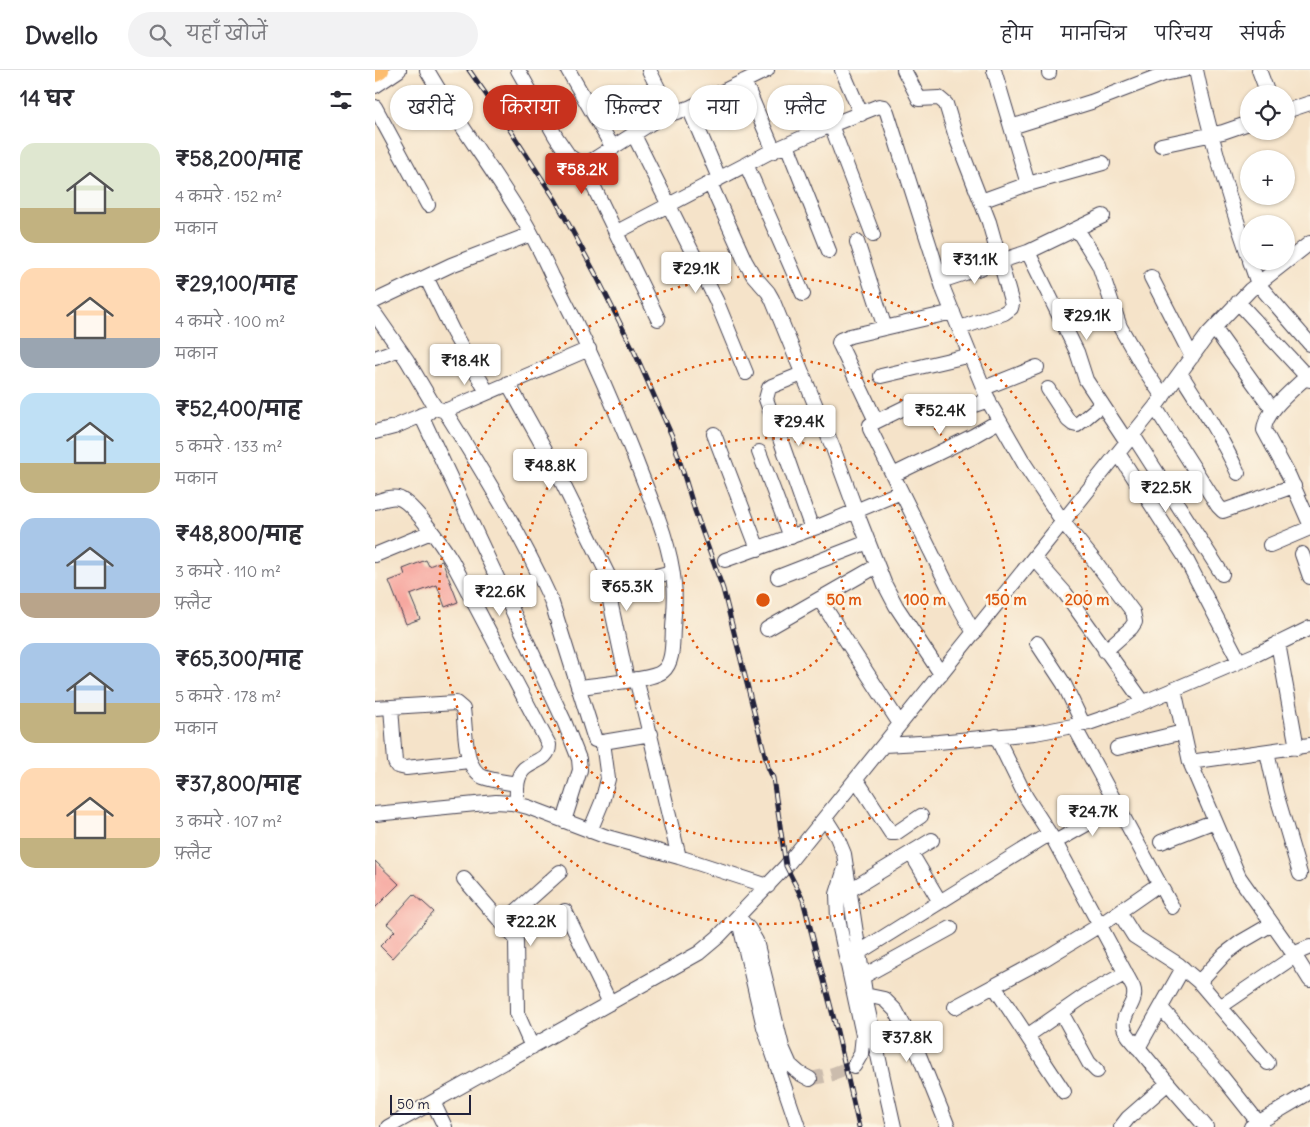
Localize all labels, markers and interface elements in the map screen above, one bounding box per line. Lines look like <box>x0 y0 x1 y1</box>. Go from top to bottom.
search box <box>128 12 478 57</box>
text: Dwello <box>25 20 98 50</box>
icon: search <box>146 21 174 49</box>
text: यहाँ खोजें <box>186 21 267 45</box>
text: होम <box>1001 22 1033 45</box>
text: मानचित्र <box>1061 22 1127 45</box>
text: परिचय <box>1155 22 1212 45</box>
text: संपर्क <box>1240 22 1285 45</box>
text: 14 घर <box>20 85 73 112</box>
chip: खरीदें <box>390 85 473 130</box>
chip: किराया <box>483 85 577 130</box>
chip: फ़िल्टर <box>587 85 679 130</box>
chip: नया <box>689 85 757 130</box>
chip: फ़्लैट <box>767 85 844 130</box>
map controls <box>1240 85 1295 270</box>
button: locate <box>1240 85 1295 140</box>
icon: filters <box>327 86 355 114</box>
text: ₹58,200/माह <box>175 145 301 172</box>
button: + <box>1240 150 1295 205</box>
pin: ₹58.2K <box>541 152 623 195</box>
text: ₹58.2K <box>556 159 608 179</box>
icon: home <box>60 163 120 223</box>
text: 4 कमरे · 152 m² <box>175 186 282 206</box>
button: − <box>1240 215 1295 270</box>
text: मकान <box>175 218 217 238</box>
pin: ₹31.1K <box>934 242 1016 285</box>
text: ₹31.1K <box>952 249 998 269</box>
pin: ₹29.1K <box>655 252 737 294</box>
text: ₹29.1K <box>672 258 720 278</box>
text: ₹29,100/माह <box>175 270 296 297</box>
icon: home <box>60 288 120 348</box>
pin: ₹29.1K <box>1046 298 1128 341</box>
text: ₹29.1K <box>1063 305 1111 325</box>
text: 4 कमरे · 100 m² <box>175 311 285 331</box>
text: मकान <box>175 343 217 363</box>
pin: ₹18.4K <box>424 344 506 386</box>
text: ₹18.4K <box>441 350 489 370</box>
pin: ₹52.4K <box>899 394 981 436</box>
text: ₹52,400/माह <box>175 395 301 422</box>
text: ₹52.4K <box>914 400 966 420</box>
pin: ₹29.4K <box>758 404 840 447</box>
text: ₹29.4K <box>774 411 824 431</box>
icon: home <box>60 413 120 473</box>
text: 5 कमरे · 133 m² <box>175 436 282 456</box>
pin: ₹48.8K <box>509 448 591 491</box>
text: ₹48.8K <box>524 455 576 475</box>
text: मकान <box>175 468 217 488</box>
pin: ₹22.5K <box>1125 470 1207 513</box>
text: ₹22.5K <box>1141 477 1191 497</box>
text: ₹48,800/माह <box>175 520 302 547</box>
icon: home <box>60 538 120 598</box>
text: 3 कमरे · 110 m² <box>175 561 281 581</box>
pin: ₹65.3K <box>586 570 668 612</box>
pin: ₹22.6K <box>459 574 541 617</box>
text: ₹65.3K <box>601 576 653 596</box>
text: ₹22.6K <box>475 581 525 601</box>
text: 50 m <box>826 590 862 609</box>
text: 100 m <box>904 590 946 609</box>
text: 150 m <box>985 590 1027 609</box>
text: 200 m <box>1065 590 1109 609</box>
centre of rings <box>754 591 772 609</box>
text: फ़्लैट <box>175 593 211 613</box>
text: ₹65,300/माह <box>175 645 302 672</box>
icon: home <box>60 663 120 723</box>
text: 5 कमरे · 178 m² <box>175 686 281 706</box>
text: मकान <box>175 718 217 738</box>
text: ₹37,800/माह <box>175 770 300 797</box>
icon: home <box>60 788 120 848</box>
pin: ₹24.7K <box>1052 794 1134 837</box>
text: ₹24.7K <box>1068 801 1118 821</box>
text: 3 कमरे · 107 m² <box>175 811 282 831</box>
text: फ़्लैट <box>175 843 211 863</box>
pin: ₹22.2K <box>490 904 572 947</box>
text: ₹22.2K <box>506 911 556 931</box>
pin: ₹37.8K <box>866 1020 948 1063</box>
text: ₹37.8K <box>882 1027 932 1047</box>
scale bar <box>390 1092 471 1115</box>
text: 50 m <box>397 1095 430 1113</box>

